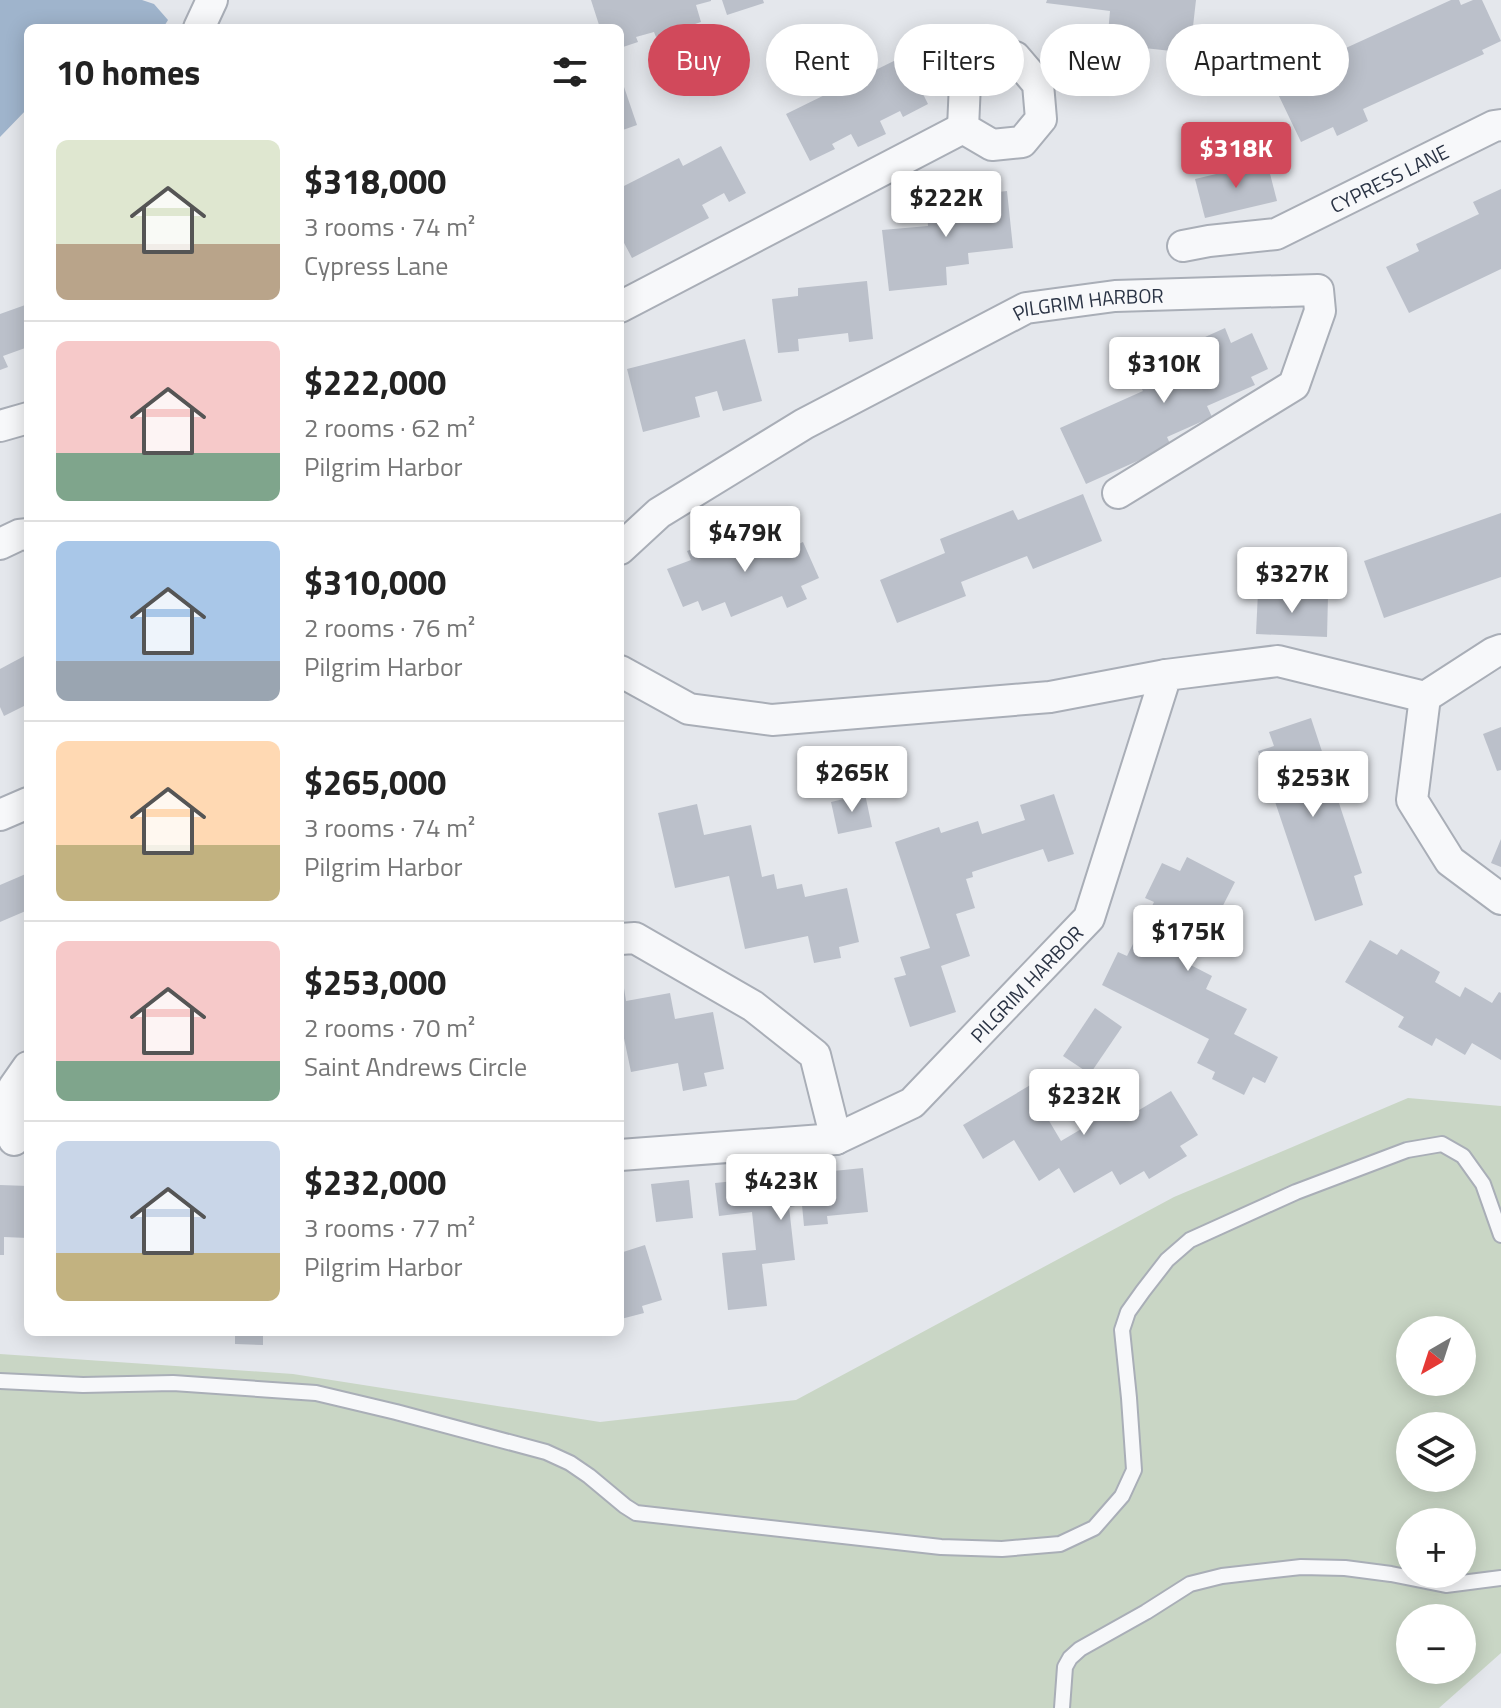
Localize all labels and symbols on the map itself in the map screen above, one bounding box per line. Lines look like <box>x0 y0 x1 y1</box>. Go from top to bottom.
pin: $318K <box>1180 122 1292 190</box>
street label: CYPRESS LANE <box>1324 135 1454 221</box>
pin: $222K <box>890 171 1002 239</box>
street label: PILGRIM HARBOR <box>1007 279 1164 328</box>
pin: $310K <box>1108 337 1220 405</box>
pin: $479K <box>689 506 801 574</box>
pin: $327K <box>1236 547 1348 615</box>
pin: $265K <box>796 746 908 814</box>
pin: $253K <box>1257 751 1369 819</box>
pin: $175K <box>1132 905 1244 973</box>
street label: PILGRIM HARBOR <box>962 918 1090 1049</box>
pin: $232K <box>1028 1069 1140 1137</box>
pin: $423K <box>725 1154 837 1222</box>
north arrow <box>1396 1316 1476 1396</box>

